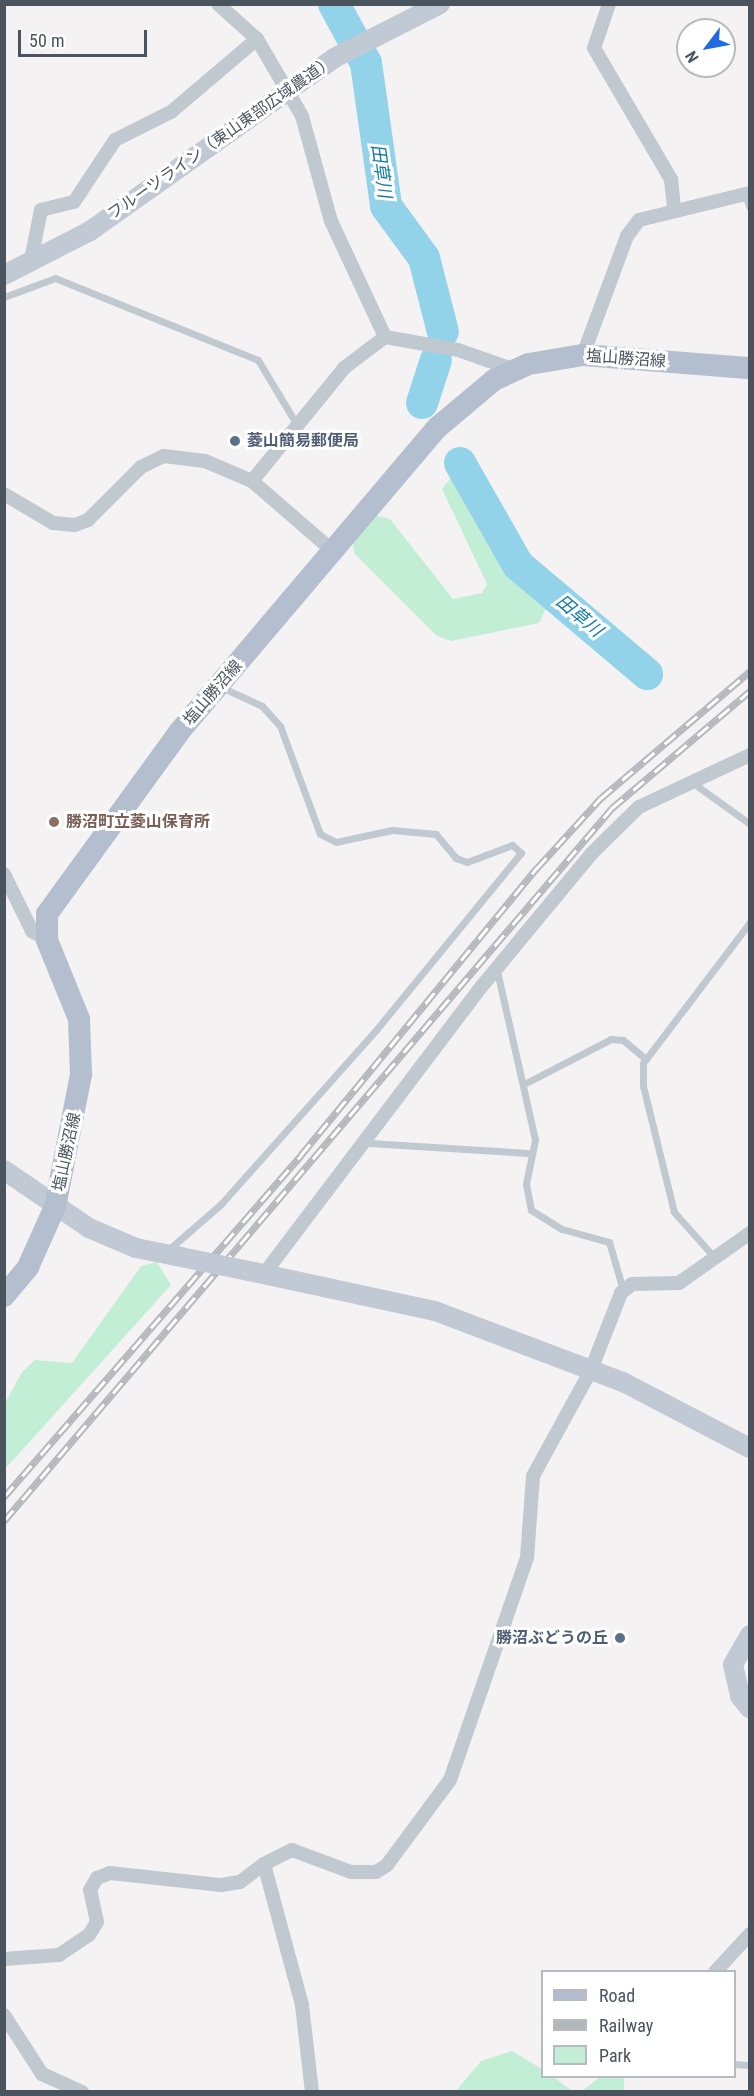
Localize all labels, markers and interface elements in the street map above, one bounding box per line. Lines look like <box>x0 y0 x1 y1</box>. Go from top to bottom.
scale bar <box>21 18 150 56</box>
north arrow <box>676 18 736 78</box>
text: 50 m <box>29 30 64 51</box>
text: N <box>681 48 703 66</box>
street label: フルーツライン（東山東部広域農道） <box>104 52 338 224</box>
water label: 田草川 <box>367 143 395 199</box>
street label: 塩山勝沼線 <box>585 347 667 371</box>
place label: 菱山簡易郵便局 <box>247 431 359 451</box>
marker: 菱山簡易郵便局 <box>228 434 242 448</box>
water label: 田草川 <box>551 590 607 642</box>
street label: 塩山勝沼線 <box>180 657 246 729</box>
place label: 勝沼町立菱山保育所 <box>66 812 210 832</box>
marker: 勝沼町立菱山保育所 <box>47 815 61 829</box>
street label: 塩山勝沼線 <box>49 1111 85 1193</box>
place label: 勝沼ぶどうの丘 <box>496 1628 608 1648</box>
marker: 勝沼ぶどうの丘 <box>613 1631 627 1645</box>
legend <box>541 1970 736 2078</box>
text: Road <box>599 1985 635 2006</box>
text: Railway <box>599 2015 653 2036</box>
text: Park <box>599 2045 631 2066</box>

